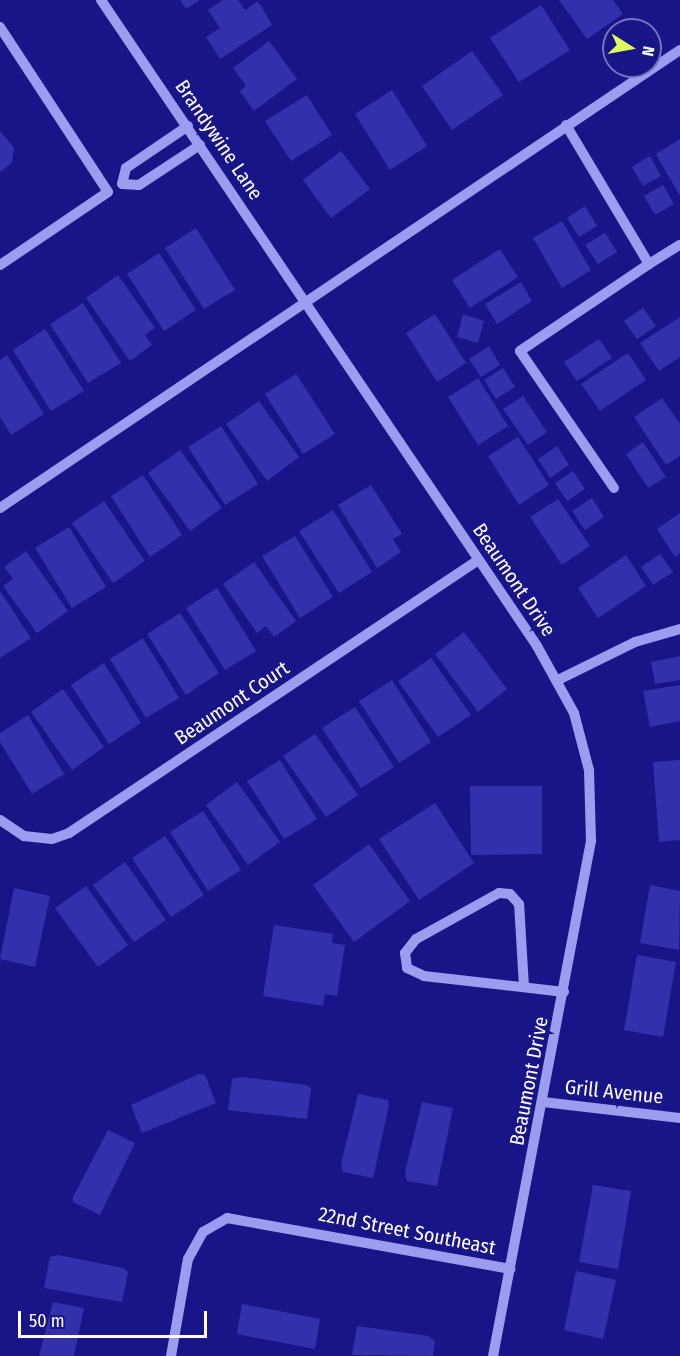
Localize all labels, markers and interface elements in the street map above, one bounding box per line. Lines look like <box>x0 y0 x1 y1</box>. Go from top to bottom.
north arrow <box>602 18 662 78</box>
text: N <box>638 45 658 58</box>
street label: Brandywine Lane <box>170 75 268 205</box>
street label: Beaumont Drive <box>467 519 561 641</box>
street label: Beaumont Court <box>170 656 294 750</box>
street label: Beaumont Drive <box>505 1014 553 1148</box>
street label: Grill Avenue <box>564 1075 664 1109</box>
street label: 22nd Street Southeast <box>316 1202 498 1260</box>
scale bar <box>21 1299 210 1337</box>
text: 50 m <box>29 1310 65 1332</box>

